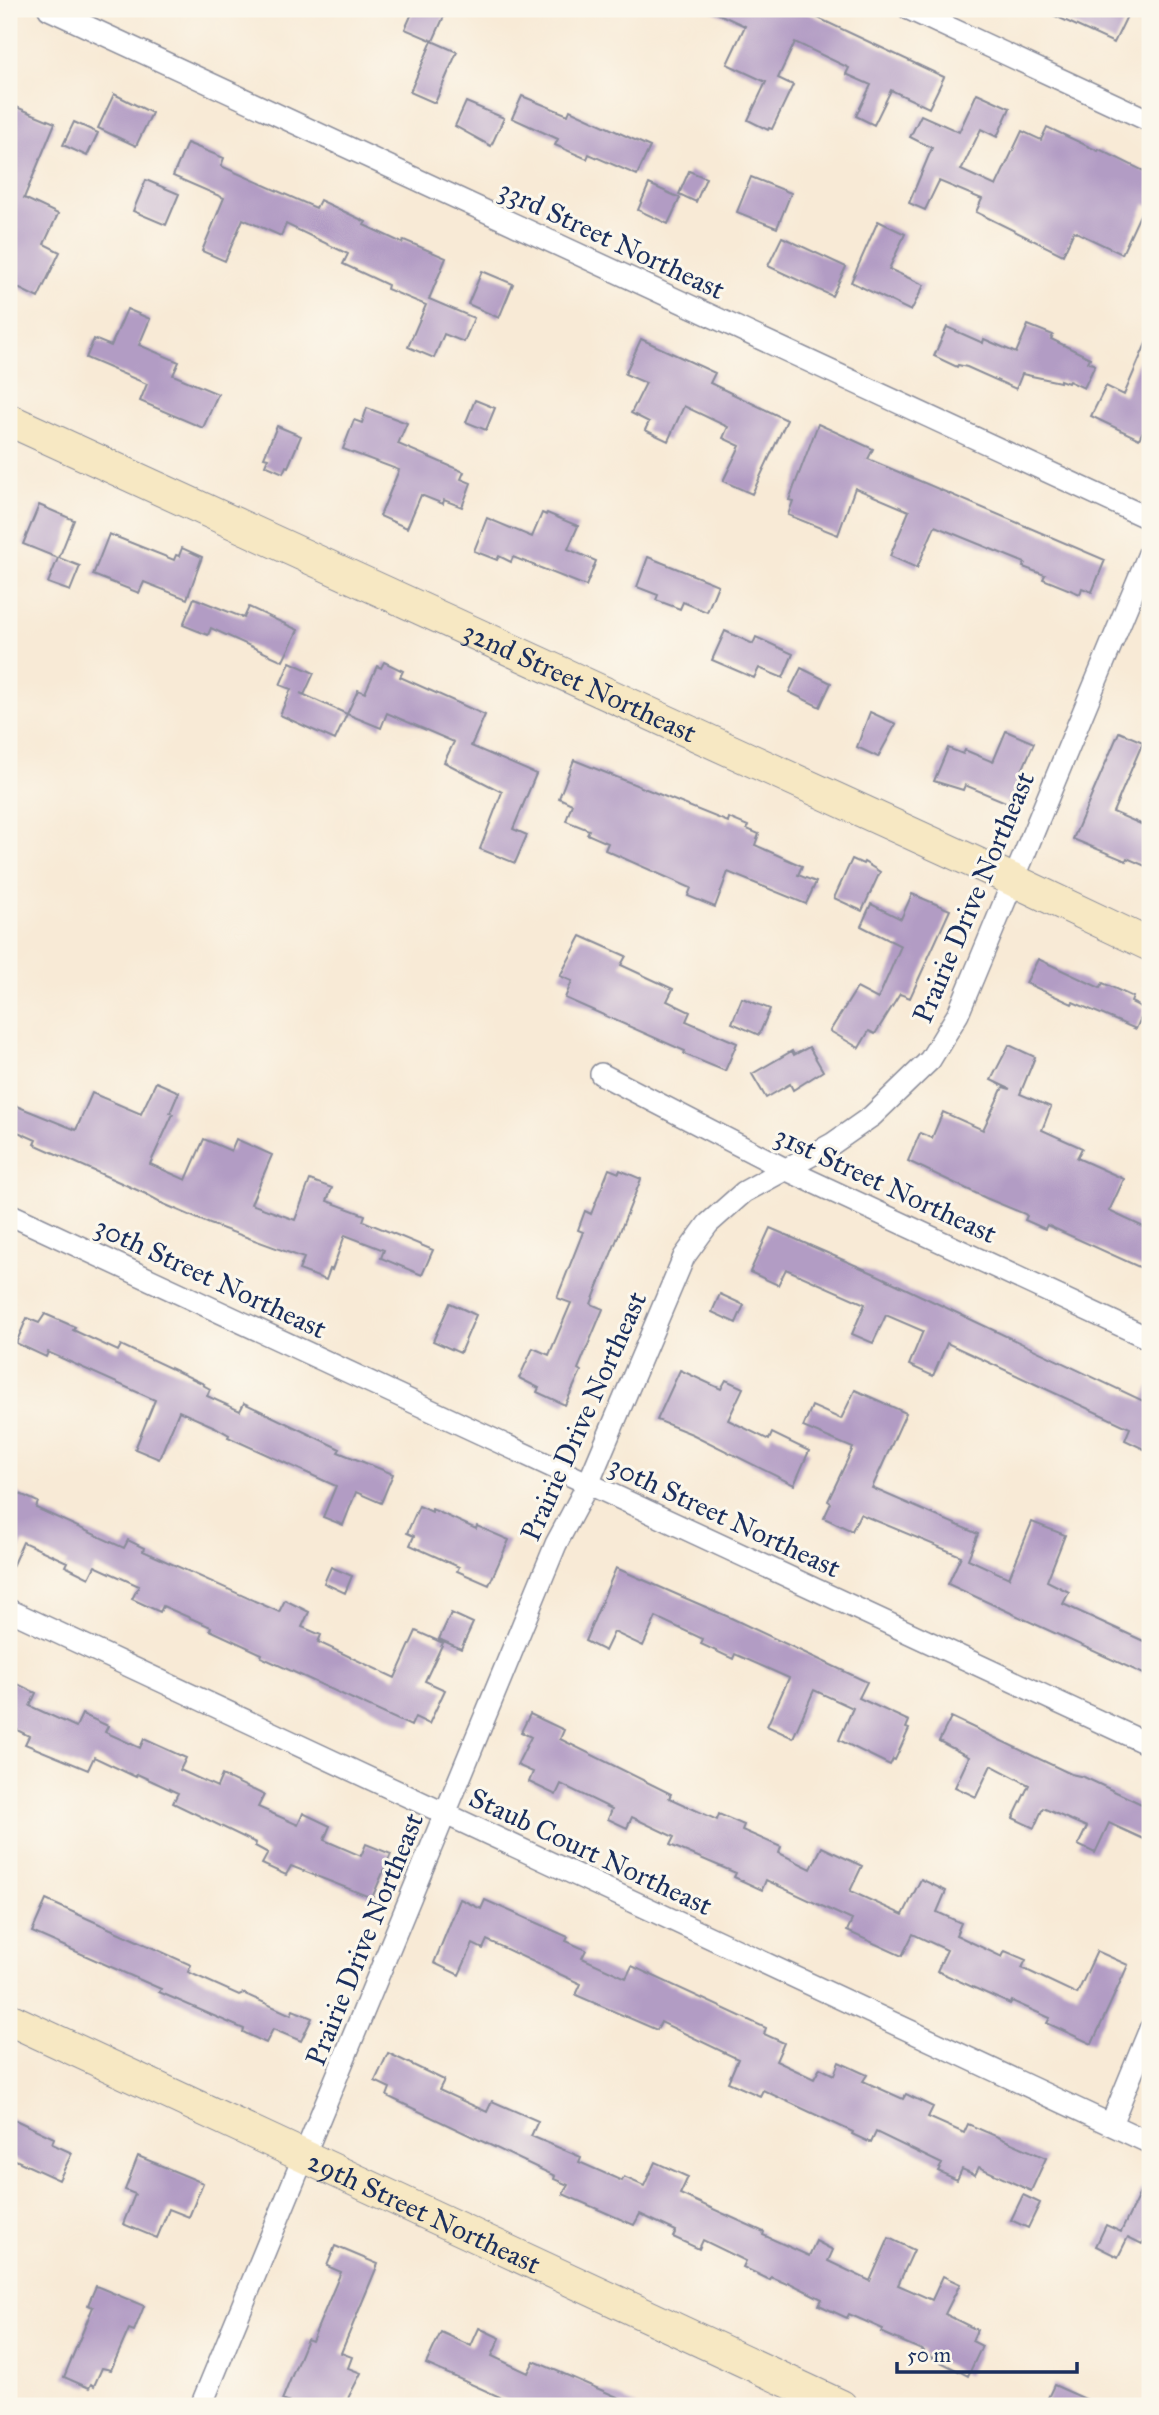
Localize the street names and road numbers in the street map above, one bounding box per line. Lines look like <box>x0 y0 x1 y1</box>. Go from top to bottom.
street label: 33rd Street Northeast <box>493 172 730 307</box>
street label: 32nd Street Northeast <box>457 613 702 751</box>
street label: Prairie Drive Northeast <box>905 766 1042 1028</box>
street label: 31st Street Northeast <box>769 1118 1002 1251</box>
street label: 30th Street Northeast <box>89 1208 332 1347</box>
street label: Prairie Drive Northeast <box>513 1286 654 1546</box>
street label: 30th Street Northeast <box>603 1447 846 1586</box>
street label: Staub Court Northeast <box>464 1780 718 1923</box>
street label: Prairie Drive Northeast <box>298 1808 431 2071</box>
street label: 29th Street Northeast <box>302 2143 546 2282</box>

